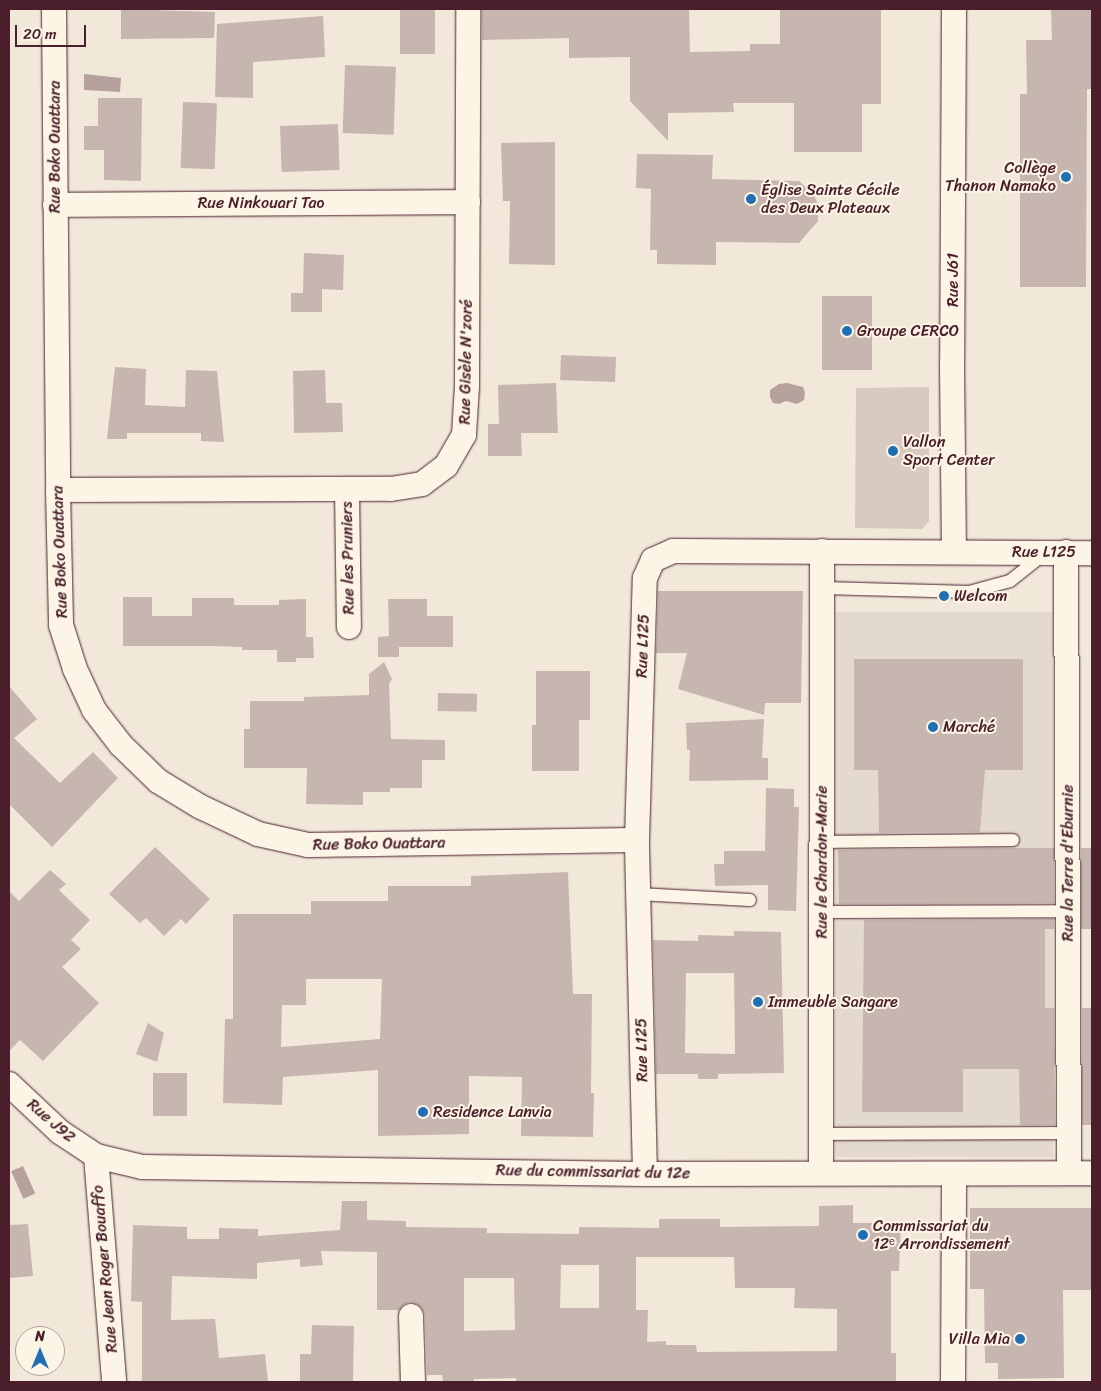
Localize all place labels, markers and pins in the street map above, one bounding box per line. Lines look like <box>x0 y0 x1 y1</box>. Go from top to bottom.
place label: Collège Thanon Namako <box>945 158 1056 196</box>
marker: Collège Thanon Namako <box>1060 171 1072 183</box>
place label: Église Sainte Cécile des Deux Plateaux <box>761 180 899 218</box>
marker: Église Sainte Cécile des Deux Plateaux <box>745 193 757 205</box>
place label: Groupe CERCO <box>857 321 959 341</box>
marker: Groupe CERCO <box>841 325 853 337</box>
place label: Vallon Sport Center <box>903 432 995 470</box>
marker: Vallon Sport Center <box>887 445 899 457</box>
place label: Welcom <box>954 586 1008 606</box>
marker: Welcom <box>938 590 950 602</box>
place label: Marché <box>943 717 995 737</box>
marker: Marché <box>927 721 939 733</box>
place label: Immeuble Sangare <box>768 992 898 1012</box>
marker: Immeuble Sangare <box>752 996 764 1008</box>
place label: Residence Lanvia <box>433 1102 552 1122</box>
marker: Residence Lanvia <box>417 1106 429 1118</box>
place label: Commissariat du 12ᵉ Arrondissement <box>873 1216 1010 1254</box>
marker: Commissariat du 12ᵉ Arrondissement <box>857 1229 869 1241</box>
place label: Villa Mia <box>949 1329 1010 1349</box>
marker: Villa Mia <box>1014 1333 1026 1345</box>

